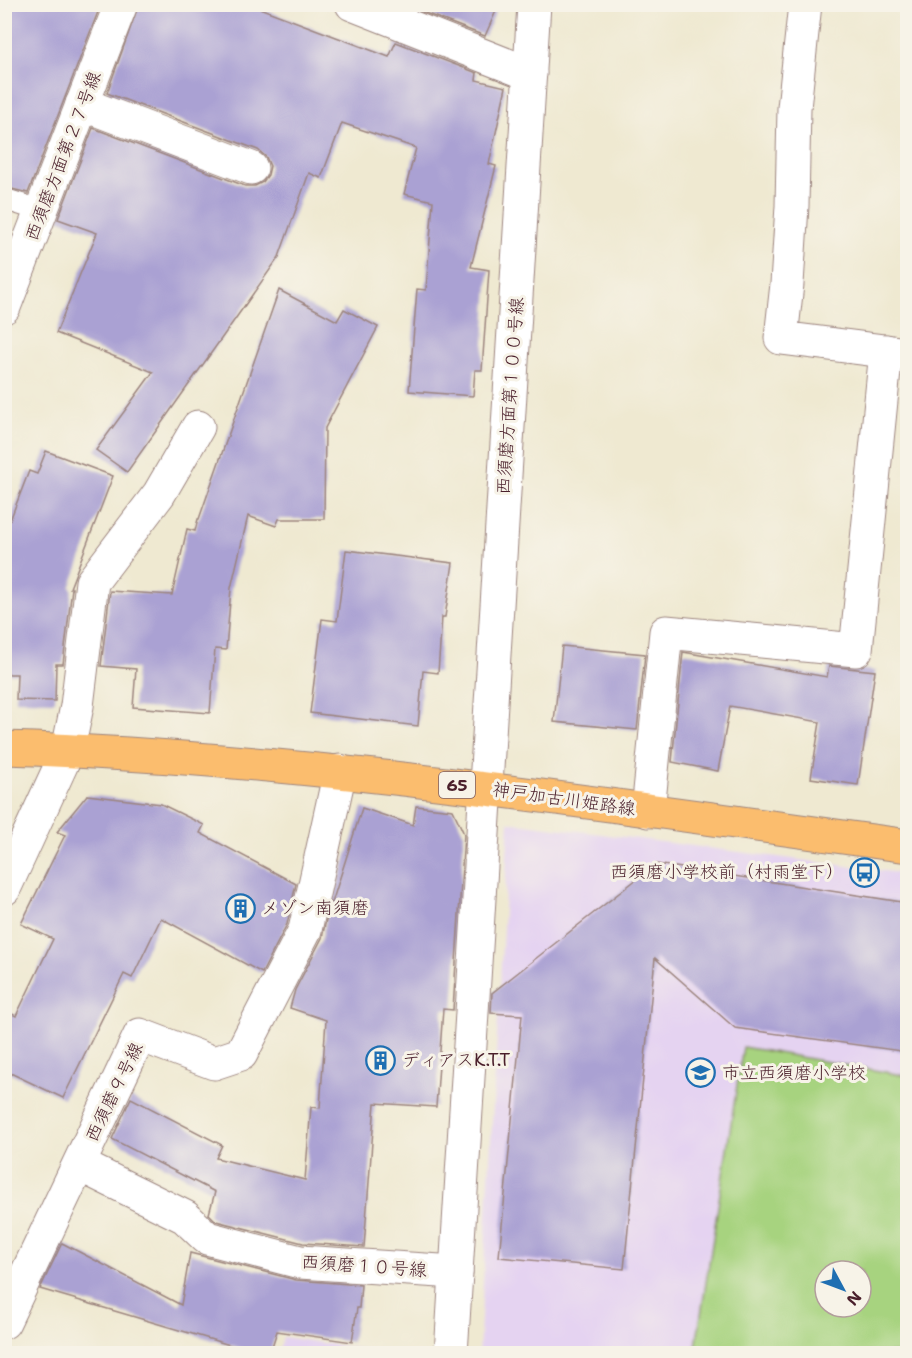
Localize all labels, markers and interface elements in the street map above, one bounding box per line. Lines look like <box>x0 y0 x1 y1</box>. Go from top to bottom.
street label: 西須磨方面第２７号線 <box>20 68 106 244</box>
street label: 西須磨方面第１００号線 <box>491 296 529 496</box>
road number: 65 <box>439 772 475 798</box>
street label: 神戸加古川姫路線 <box>491 777 637 821</box>
bus stop icon: 西須磨小学校前（村雨堂下） <box>849 856 881 888</box>
place label: 西須磨小学校前（村雨堂下） <box>610 860 844 884</box>
building icon: メゾン南須磨 <box>224 892 256 924</box>
place label: メゾン南須磨 <box>261 896 369 920</box>
street label: 西須磨９号線 <box>80 1038 148 1146</box>
building icon: ディアスK.T.T <box>365 1044 397 1076</box>
place label: ディアスK.T.T <box>402 1048 510 1072</box>
school or university icon: 市立西須磨小学校 <box>685 1057 717 1089</box>
place label: 市立西須磨小学校 <box>722 1061 866 1085</box>
street label: 西須磨１０号線 <box>300 1250 428 1282</box>
north arrow <box>813 1259 873 1319</box>
text: N <box>842 1287 866 1310</box>

